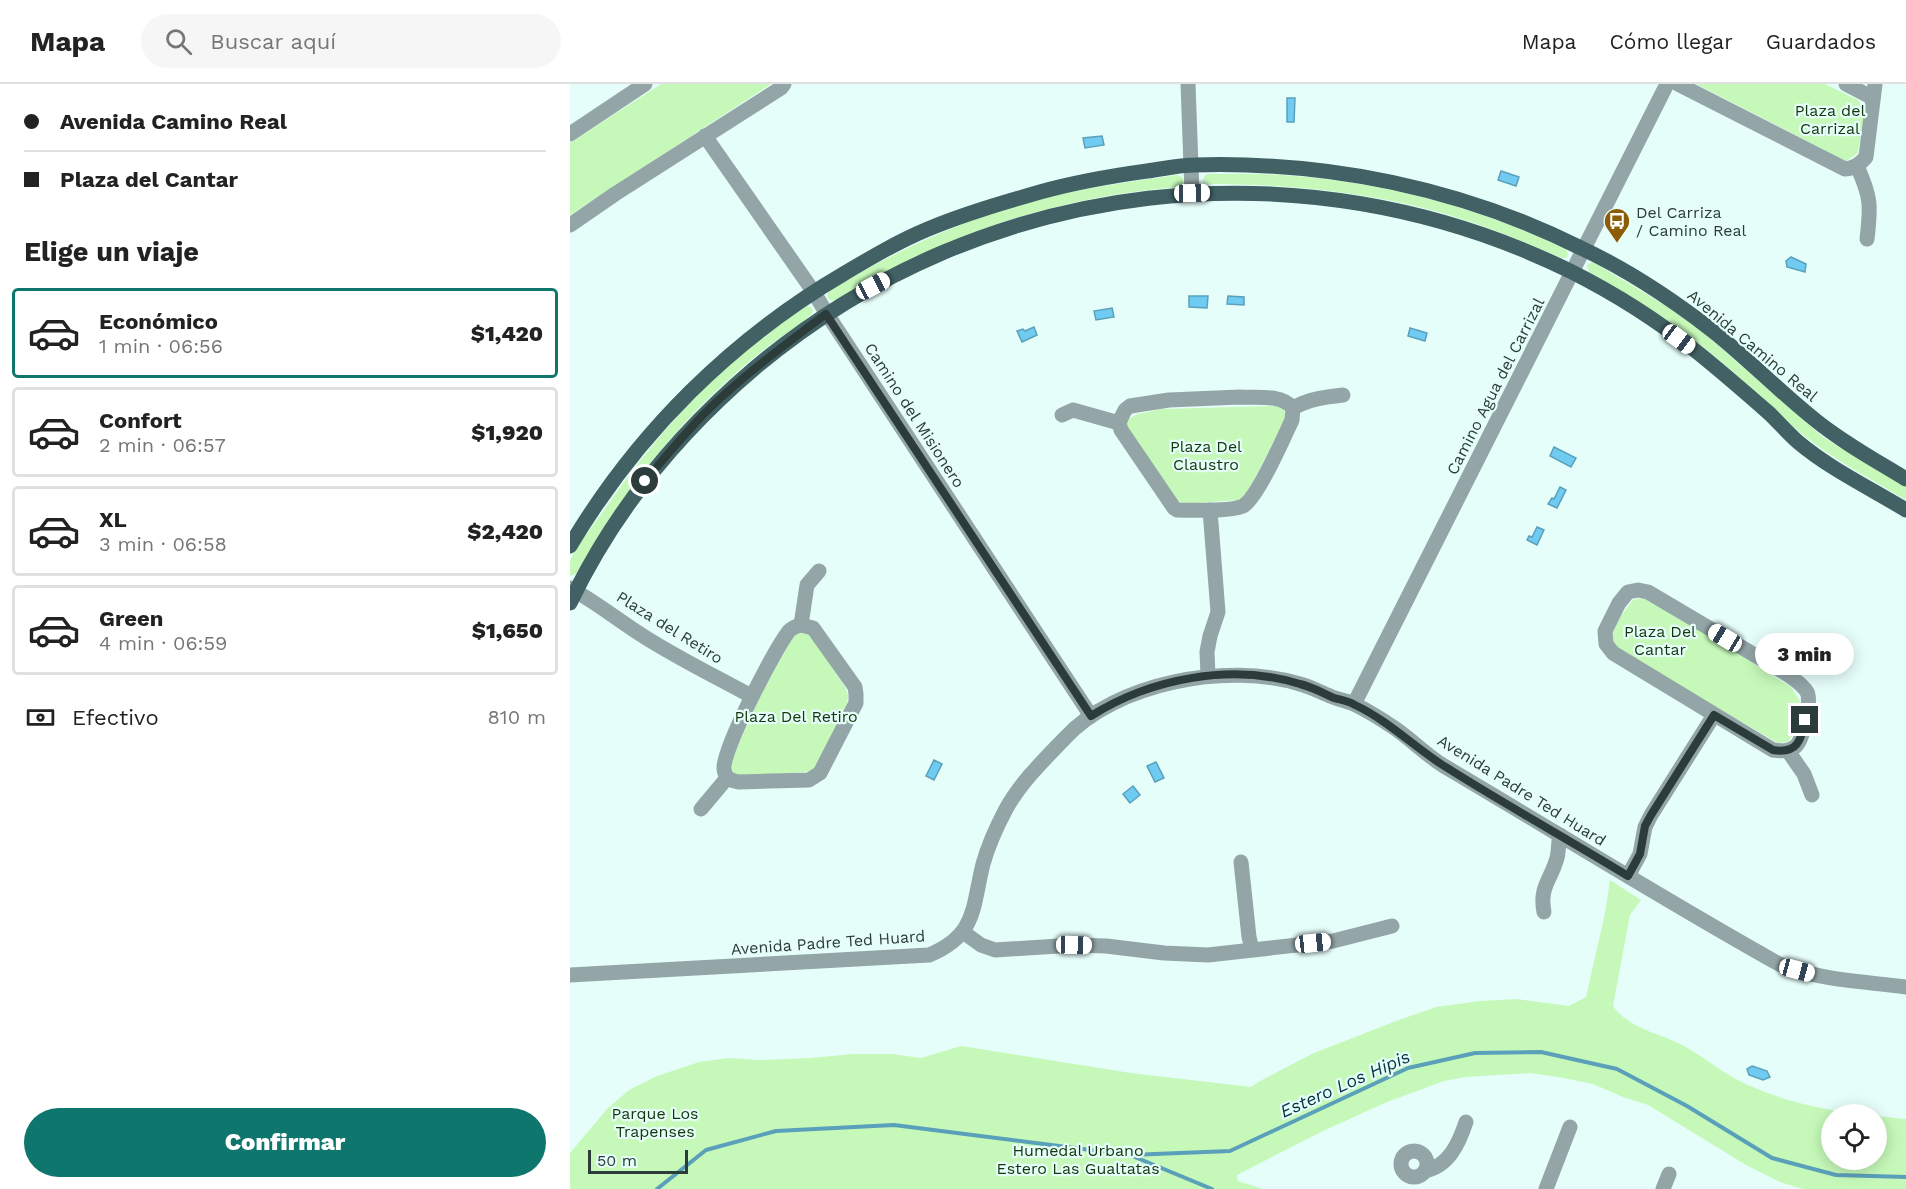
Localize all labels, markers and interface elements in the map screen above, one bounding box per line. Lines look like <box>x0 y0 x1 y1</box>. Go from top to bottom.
search box <box>141 14 561 68</box>
text: Mapa <box>30 25 105 58</box>
icon: search <box>162 25 195 58</box>
text: Buscar aquí <box>210 29 336 54</box>
text: Mapa <box>1522 29 1576 54</box>
text: Cómo llegar <box>1609 29 1733 54</box>
text: Guardados <box>1766 29 1876 54</box>
park label: Plaza del Carrizal <box>1795 101 1865 138</box>
text: Avenida Camino Real <box>60 109 287 134</box>
text: Plaza del Cantar <box>60 167 238 192</box>
car <box>1174 184 1210 202</box>
place label: Del Carriza / Camino Real <box>1636 203 1747 240</box>
bus stop icon: Del Carriza / Camino Real <box>1602 206 1632 244</box>
text: Elige un viaje <box>24 236 199 268</box>
car <box>853 270 893 302</box>
street label: Avenida Camino Real <box>1684 285 1822 405</box>
street label: Camino Agua del Carrizal <box>1443 295 1548 478</box>
icon: car <box>27 306 81 360</box>
text: Económico <box>99 309 218 334</box>
text: $1,420 <box>471 321 543 346</box>
car <box>1659 321 1699 357</box>
text: 1 min · 06:56 <box>99 334 223 358</box>
street label: Camino del Misionero <box>861 339 969 491</box>
icon: car <box>27 405 81 459</box>
text: Confort <box>99 408 182 433</box>
text: $1,920 <box>471 420 543 445</box>
text: 2 min · 06:57 <box>99 433 226 457</box>
park label: Plaza Del Claustro <box>1170 437 1242 474</box>
route start <box>631 467 658 494</box>
icon: car <box>27 504 81 558</box>
text: XL <box>99 507 127 532</box>
text: $2,420 <box>467 519 543 544</box>
text: 3 min · 06:58 <box>99 532 227 556</box>
street label: Plaza del Retiro <box>613 587 726 668</box>
icon: car <box>27 603 81 657</box>
text: Green <box>99 606 163 631</box>
text: $1,650 <box>472 618 543 643</box>
car <box>1705 621 1745 655</box>
park label: Plaza Del Cantar <box>1624 622 1696 659</box>
text: 4 min · 06:59 <box>99 631 227 655</box>
callout: 3 min <box>1756 633 1854 675</box>
text: 3 min <box>1777 642 1832 666</box>
icon: cash <box>24 701 57 734</box>
text: Efectivo <box>72 705 159 730</box>
text: 810 m <box>488 705 546 729</box>
route end <box>1791 706 1818 733</box>
park label: Plaza Del Retiro <box>734 707 858 726</box>
street label: Avenida Padre Ted Huard <box>1434 731 1609 850</box>
street label: Avenida Padre Ted Huard <box>730 926 926 959</box>
car <box>1294 932 1332 954</box>
car <box>1056 936 1092 954</box>
car <box>1777 957 1817 983</box>
water label: Estero Los Hipis <box>1277 1045 1413 1122</box>
park label: Parque Los Trapenses <box>611 1104 699 1141</box>
map controls <box>1821 1104 1887 1170</box>
button: locate <box>1821 1104 1887 1170</box>
button: Confirmar <box>24 1108 546 1177</box>
park label: Humedal Urbano Estero Las Gualtatas <box>996 1141 1160 1178</box>
scale bar <box>588 1147 688 1174</box>
text: 50 m <box>597 1151 637 1170</box>

